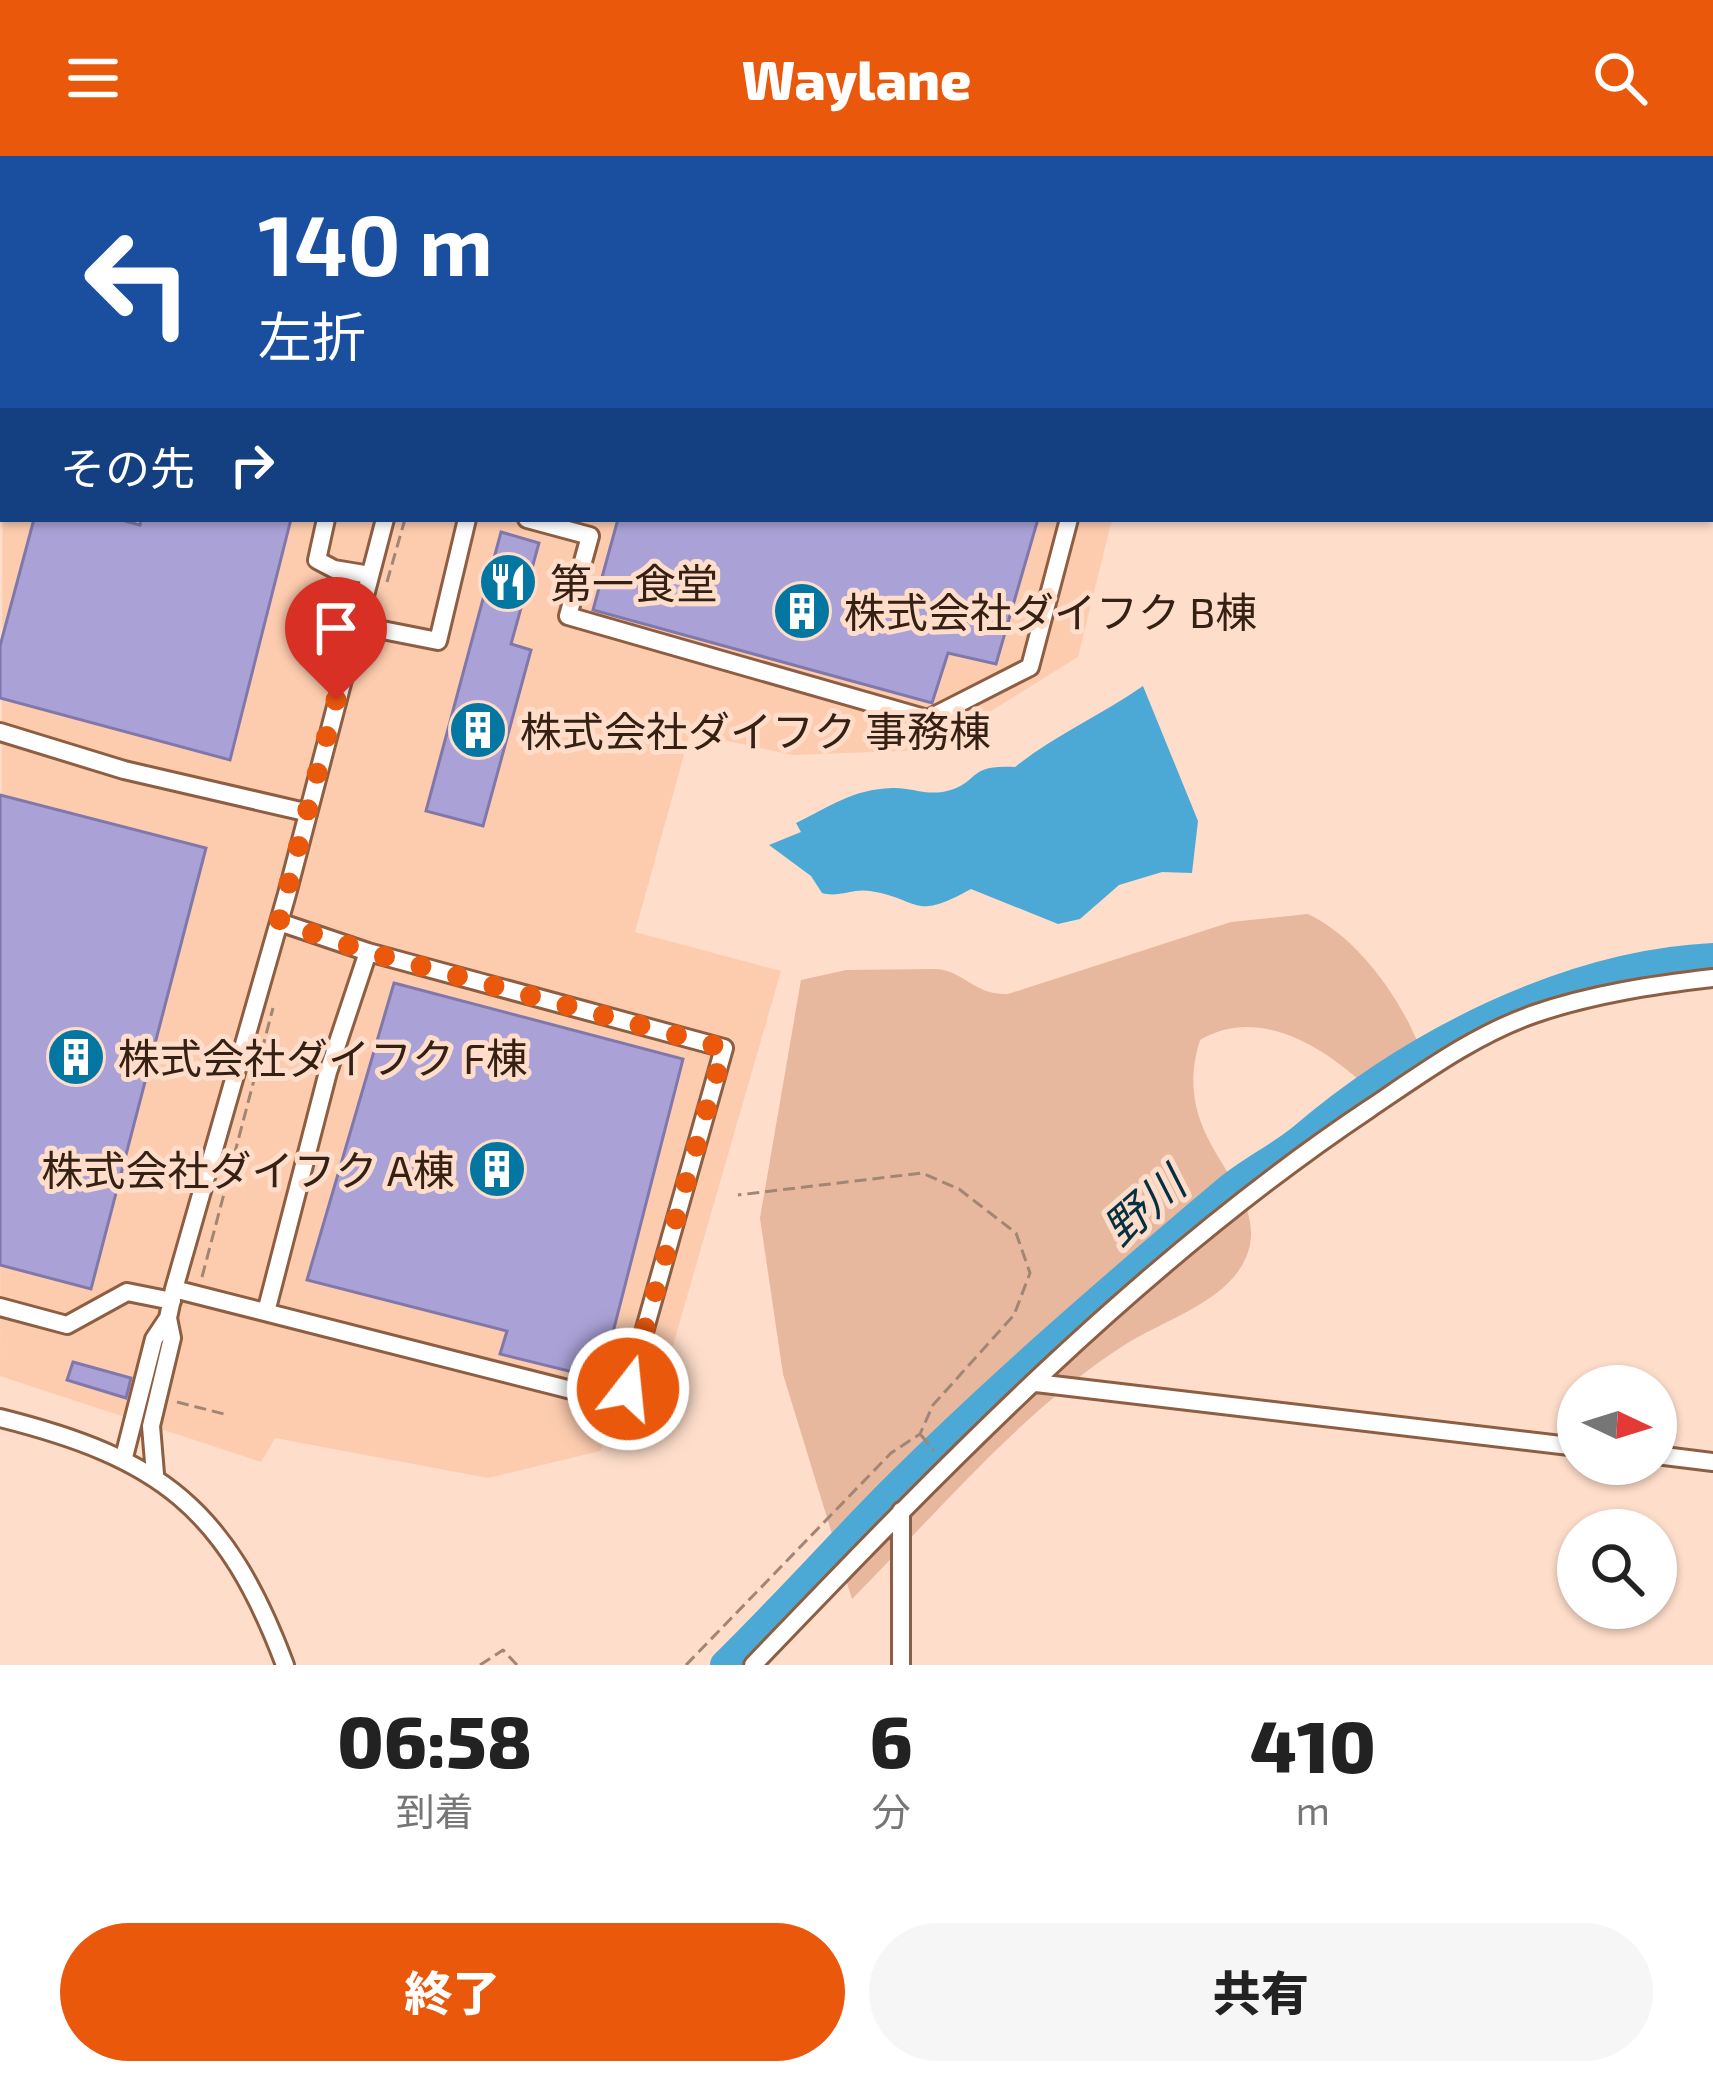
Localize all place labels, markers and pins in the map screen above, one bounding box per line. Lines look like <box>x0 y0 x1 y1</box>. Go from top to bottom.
restaurant icon: 第一食堂 <box>477 551 539 613</box>
place label: 第一食堂 <box>550 557 718 607</box>
pin <box>285 577 387 700</box>
building icon: 株式会社ダイフク B棟 <box>771 580 833 642</box>
place label: 株式会社ダイフク B棟 <box>844 586 1257 636</box>
building icon: 株式会社ダイフク 事務棟 <box>447 699 509 761</box>
place label: 株式会社ダイフク 事務棟 <box>520 705 991 755</box>
building icon: 株式会社ダイフク F棟 <box>45 1026 107 1088</box>
place label: 株式会社ダイフク F棟 <box>118 1032 528 1082</box>
building icon: 株式会社ダイフク A棟 <box>466 1138 528 1200</box>
place label: 株式会社ダイフク A棟 <box>42 1144 455 1194</box>

